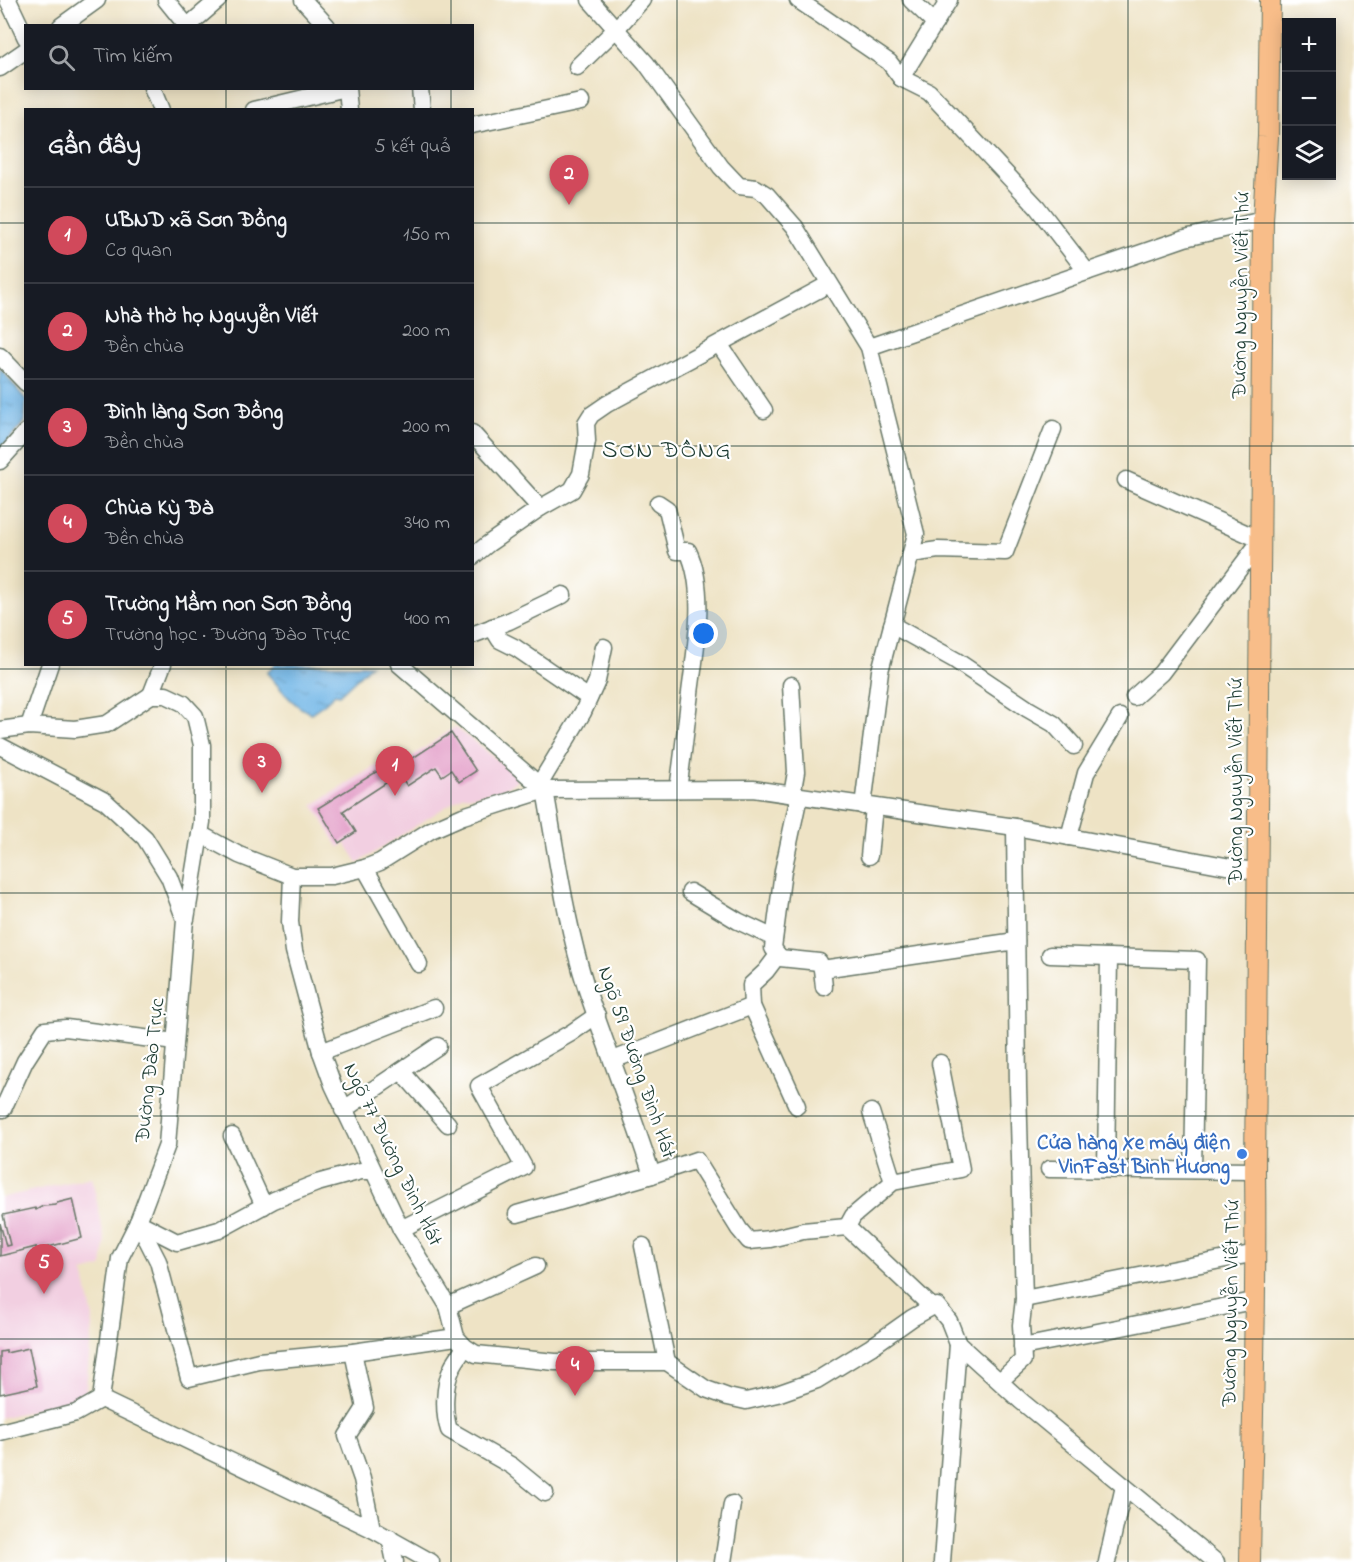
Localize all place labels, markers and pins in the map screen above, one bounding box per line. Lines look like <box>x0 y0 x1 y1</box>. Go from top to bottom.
pin: 2 <box>550 156 588 205</box>
pin: 3 <box>242 744 282 793</box>
pin: 1 <box>376 746 414 796</box>
place label: Cửa hàng Xe máy điện VinFast Bình Hương <box>1037 1129 1230 1185</box>
marker: Cửa hàng Xe máy điện VinFast Bình Hương <box>1235 1147 1249 1161</box>
pin: 5 <box>24 1244 63 1294</box>
pin: 4 <box>556 1346 594 1396</box>

